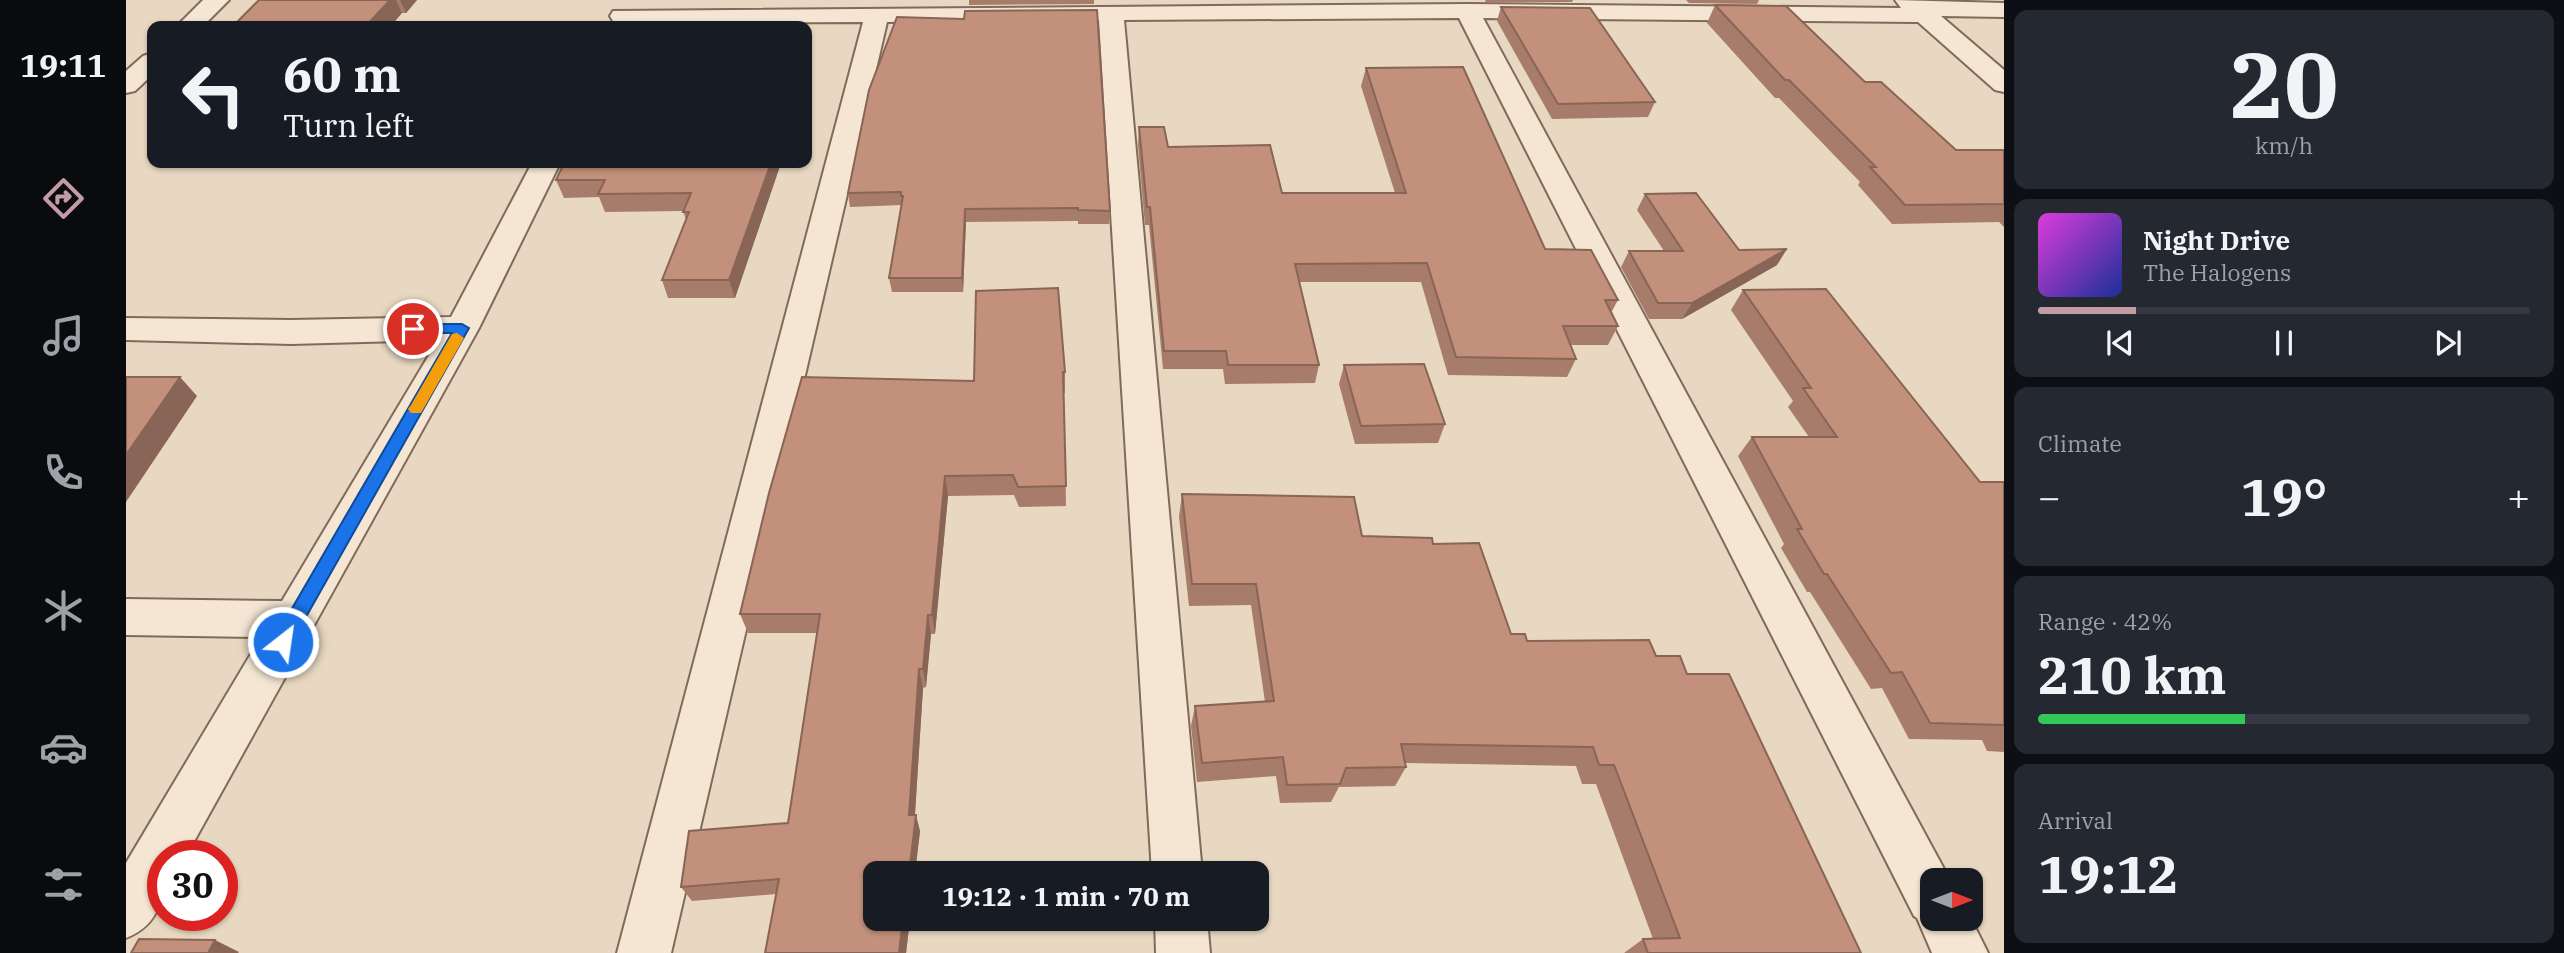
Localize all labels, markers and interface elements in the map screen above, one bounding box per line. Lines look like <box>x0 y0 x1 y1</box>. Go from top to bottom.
text: 20 <box>2229 25 2339 143</box>
text: 60 m <box>283 42 401 105</box>
text: 19:11 <box>20 44 106 86</box>
icon: left <box>168 49 259 140</box>
text: Turn left <box>283 104 414 146</box>
text: km/h <box>2255 130 2313 160</box>
icon: directions <box>39 174 88 223</box>
text: Night Drive <box>2143 223 2290 257</box>
text: The Halogens <box>2143 257 2291 287</box>
pin <box>383 299 443 359</box>
icon: arrive <box>394 310 432 348</box>
icon: music <box>39 311 88 360</box>
icon: previous <box>2101 324 2139 362</box>
icon: pause <box>2265 324 2303 362</box>
icon: next <box>2429 324 2467 362</box>
text: Climate <box>2038 428 2122 458</box>
icon: phone <box>39 448 88 497</box>
text: 19° <box>2241 463 2327 530</box>
text: − <box>2038 472 2061 521</box>
text: + <box>2507 472 2530 521</box>
icon: climate <box>39 586 88 635</box>
position arrow <box>246 605 320 679</box>
text: Range · 42% <box>2038 606 2172 636</box>
text: 210 km <box>2038 641 2227 708</box>
icon: car <box>39 723 88 772</box>
text: Arrival <box>2038 805 2113 835</box>
speed limit sign: 30 <box>147 840 238 931</box>
text: 19:12 <box>2038 840 2179 907</box>
icon: filters <box>39 860 88 909</box>
north arrow <box>1920 868 1983 931</box>
map controls <box>1920 868 1983 931</box>
text: 19:12 · 1 min · 70 m <box>942 879 1190 913</box>

